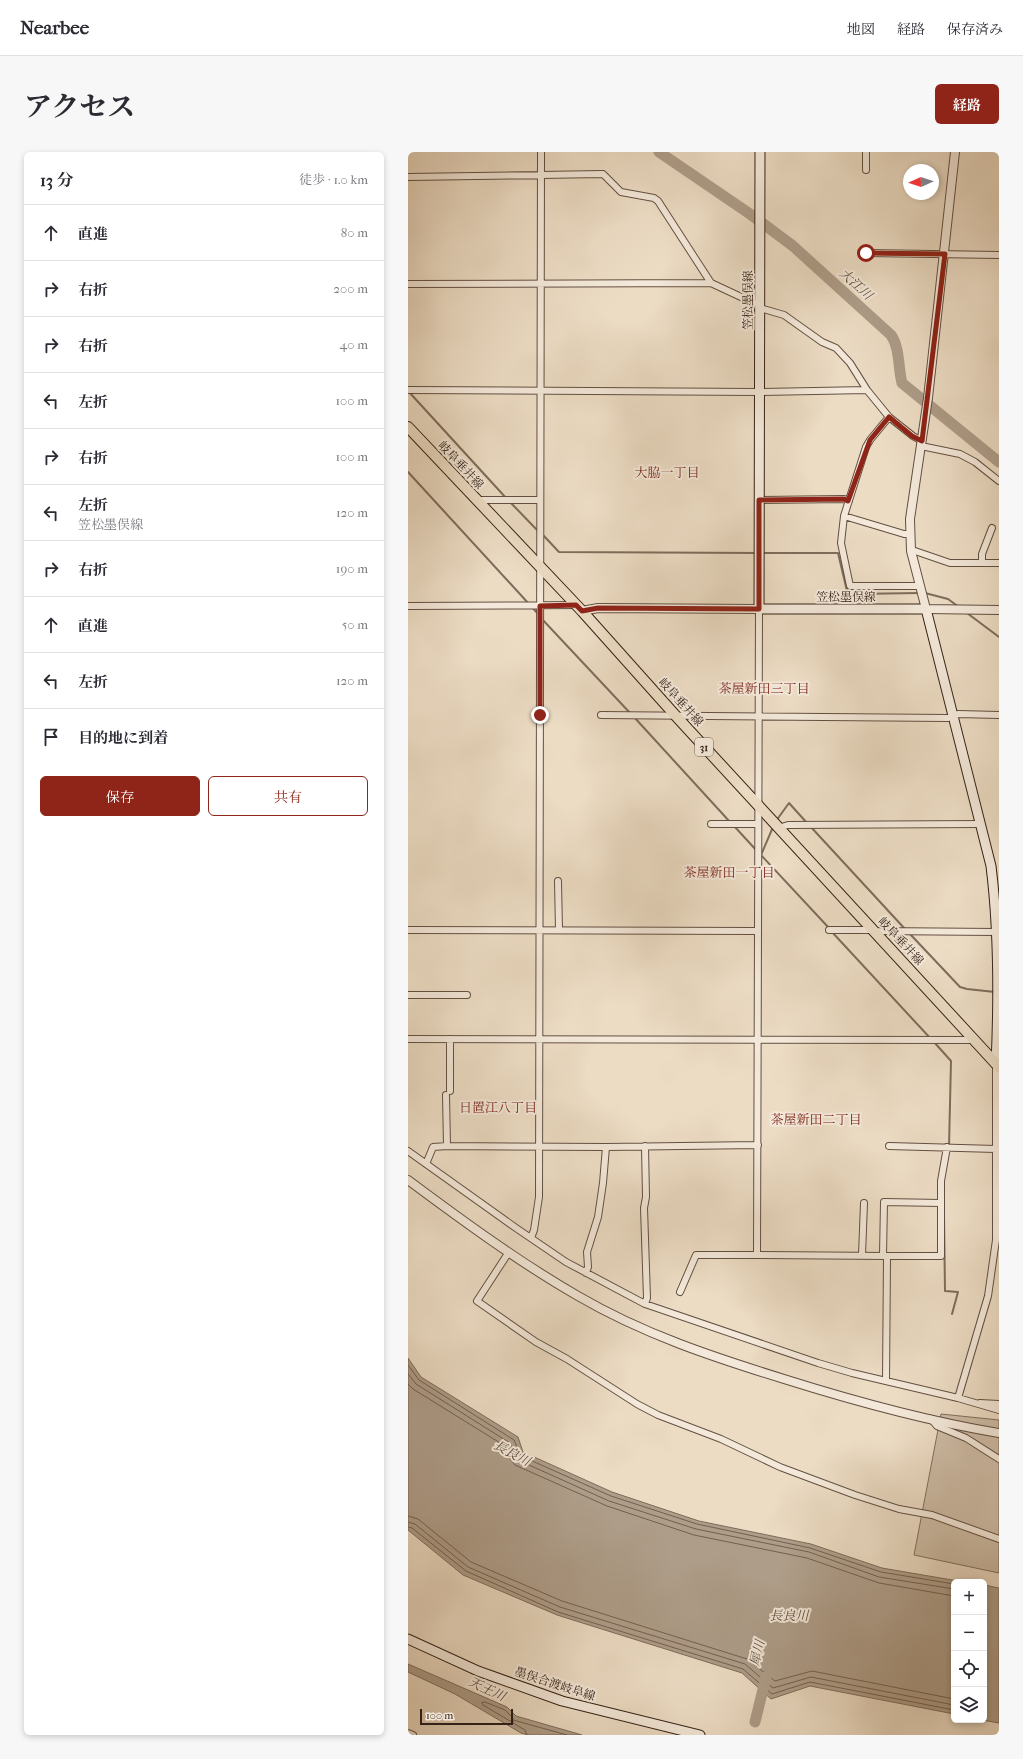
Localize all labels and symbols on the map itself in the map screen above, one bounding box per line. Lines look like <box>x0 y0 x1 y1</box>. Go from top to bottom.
north arrow <box>903 164 939 200</box>
route start <box>857 244 875 262</box>
water label: 大江川 <box>836 265 877 304</box>
street label: 笠松墨俣線 <box>741 270 755 330</box>
street label: 岐阜垂井線 <box>435 438 487 492</box>
district label: 大脇一丁目 <box>634 465 700 480</box>
street label: 笠松墨俣線 <box>816 590 876 604</box>
street label: 岐阜垂井線 <box>656 675 706 729</box>
district label: 茶屋新田三丁目 <box>718 681 810 696</box>
route end <box>531 706 549 724</box>
road number: 31 <box>695 738 713 756</box>
district label: 茶屋新田一丁目 <box>683 865 775 880</box>
street label: 岐阜垂井線 <box>875 914 927 968</box>
district label: 日置江八丁目 <box>459 1100 537 1115</box>
district label: 茶屋新田二丁目 <box>770 1112 862 1127</box>
water label: 長良川 <box>491 1437 534 1470</box>
water label: 長良川 <box>769 1608 810 1623</box>
water label: 犀川 <box>747 1637 768 1667</box>
street label: 墨俣合渡岐阜線 <box>513 1664 597 1704</box>
water label: 天王川 <box>466 1674 510 1705</box>
scale bar <box>420 1707 513 1726</box>

